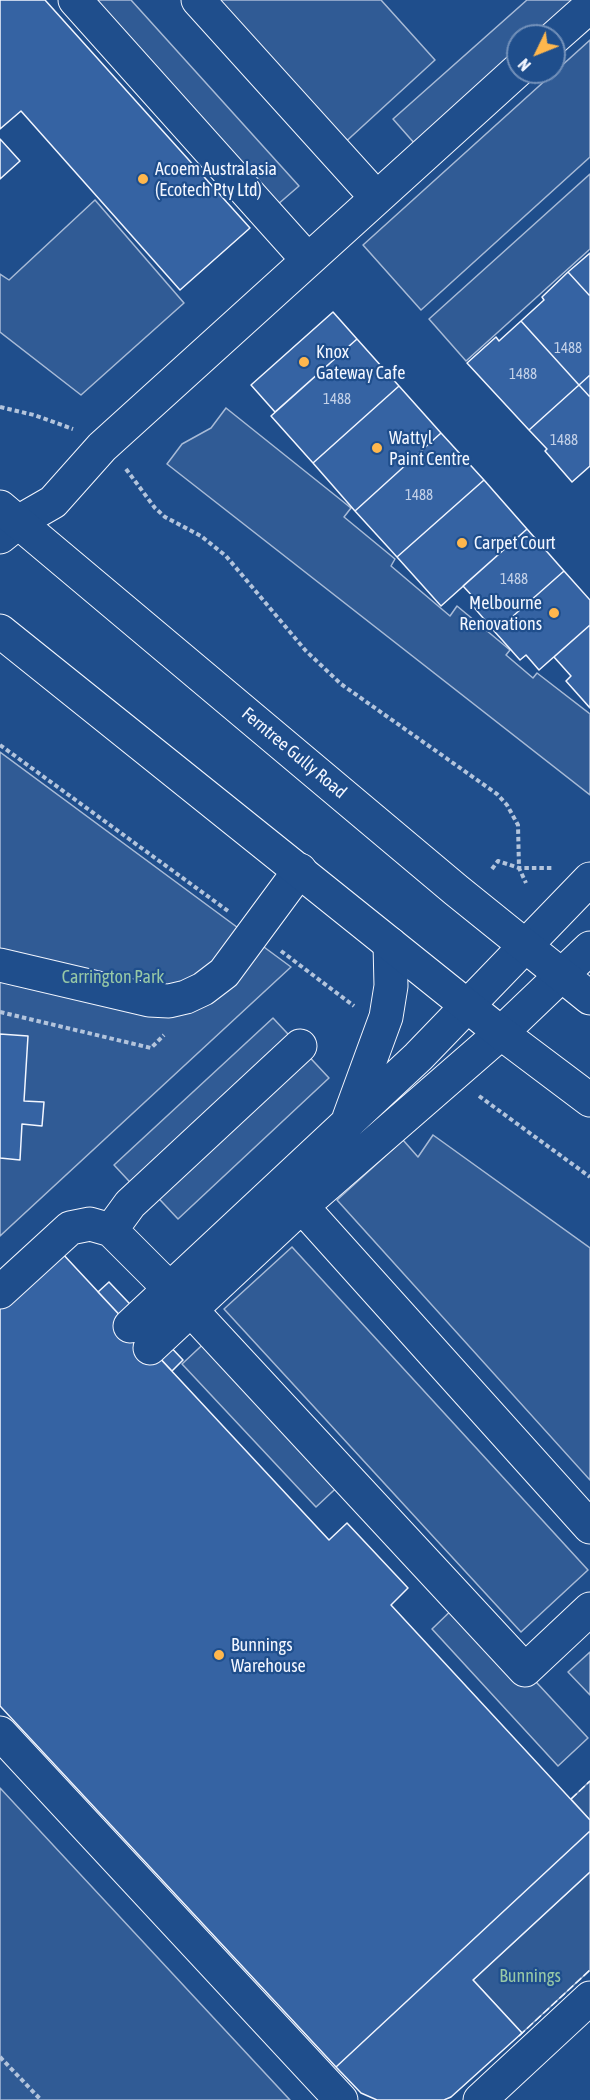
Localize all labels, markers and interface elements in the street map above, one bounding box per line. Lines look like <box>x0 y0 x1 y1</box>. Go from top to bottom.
north arrow <box>506 24 566 84</box>
text: N <box>514 55 534 75</box>
place label: Acoem Australasia (Ecotech Pty Ltd) <box>155 158 277 201</box>
marker: Acoem Australasia (Ecotech Pty Ltd) <box>136 172 150 186</box>
house number: 1488 <box>554 339 582 357</box>
place label: Knox Gateway Cafe <box>316 341 405 384</box>
marker: Knox Gateway Cafe <box>297 355 311 369</box>
house number: 1488 <box>509 365 537 383</box>
house number: 1488 <box>323 390 351 408</box>
place label: Wattyl Paint Centre <box>389 427 470 470</box>
house number: 1488 <box>550 431 578 449</box>
marker: Wattyl Paint Centre <box>370 441 384 455</box>
house number: 1488 <box>405 486 433 504</box>
place label: Carpet Court <box>474 532 556 554</box>
marker: Carpet Court <box>455 536 469 550</box>
house number: 1488 <box>500 570 528 588</box>
place label: Melbourne Renovations <box>459 592 542 634</box>
marker: Melbourne Renovations <box>547 606 561 620</box>
street label: Ferntree Gully Road <box>237 703 351 803</box>
park label: Carrington Park <box>62 966 164 988</box>
place label: Bunnings Warehouse <box>231 1634 306 1676</box>
marker: Bunnings Warehouse <box>212 1648 226 1662</box>
park label: Bunnings <box>499 1965 561 1987</box>

